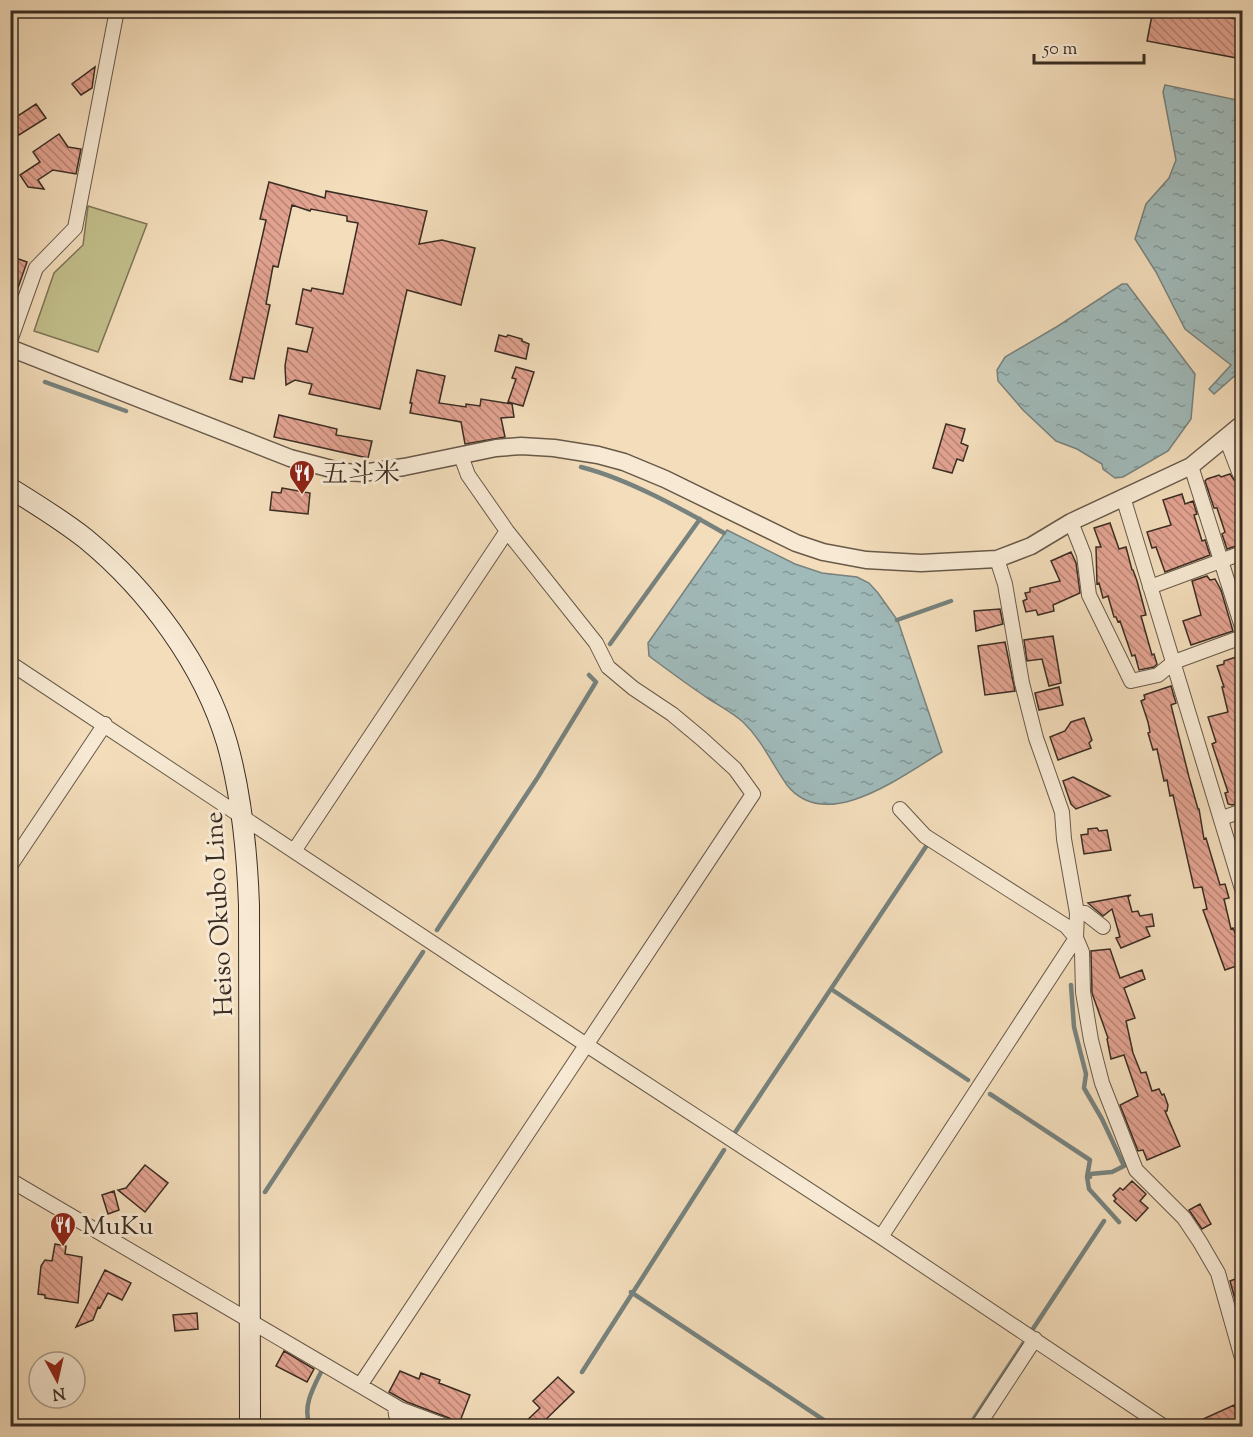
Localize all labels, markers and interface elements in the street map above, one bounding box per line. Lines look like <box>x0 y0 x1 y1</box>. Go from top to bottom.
scale bar <box>1034 27 1144 65</box>
text: 50 m <box>1042 37 1078 63</box>
place label: 五斗米 <box>322 457 400 494</box>
restaurant icon: 五斗米 <box>287 458 317 496</box>
street label: Heiso Okubo Line <box>197 811 244 1017</box>
place label: MuKu <box>82 1209 153 1246</box>
restaurant icon: MuKu <box>48 1210 78 1248</box>
north arrow <box>27 1350 87 1410</box>
text: N <box>51 1380 67 1405</box>

